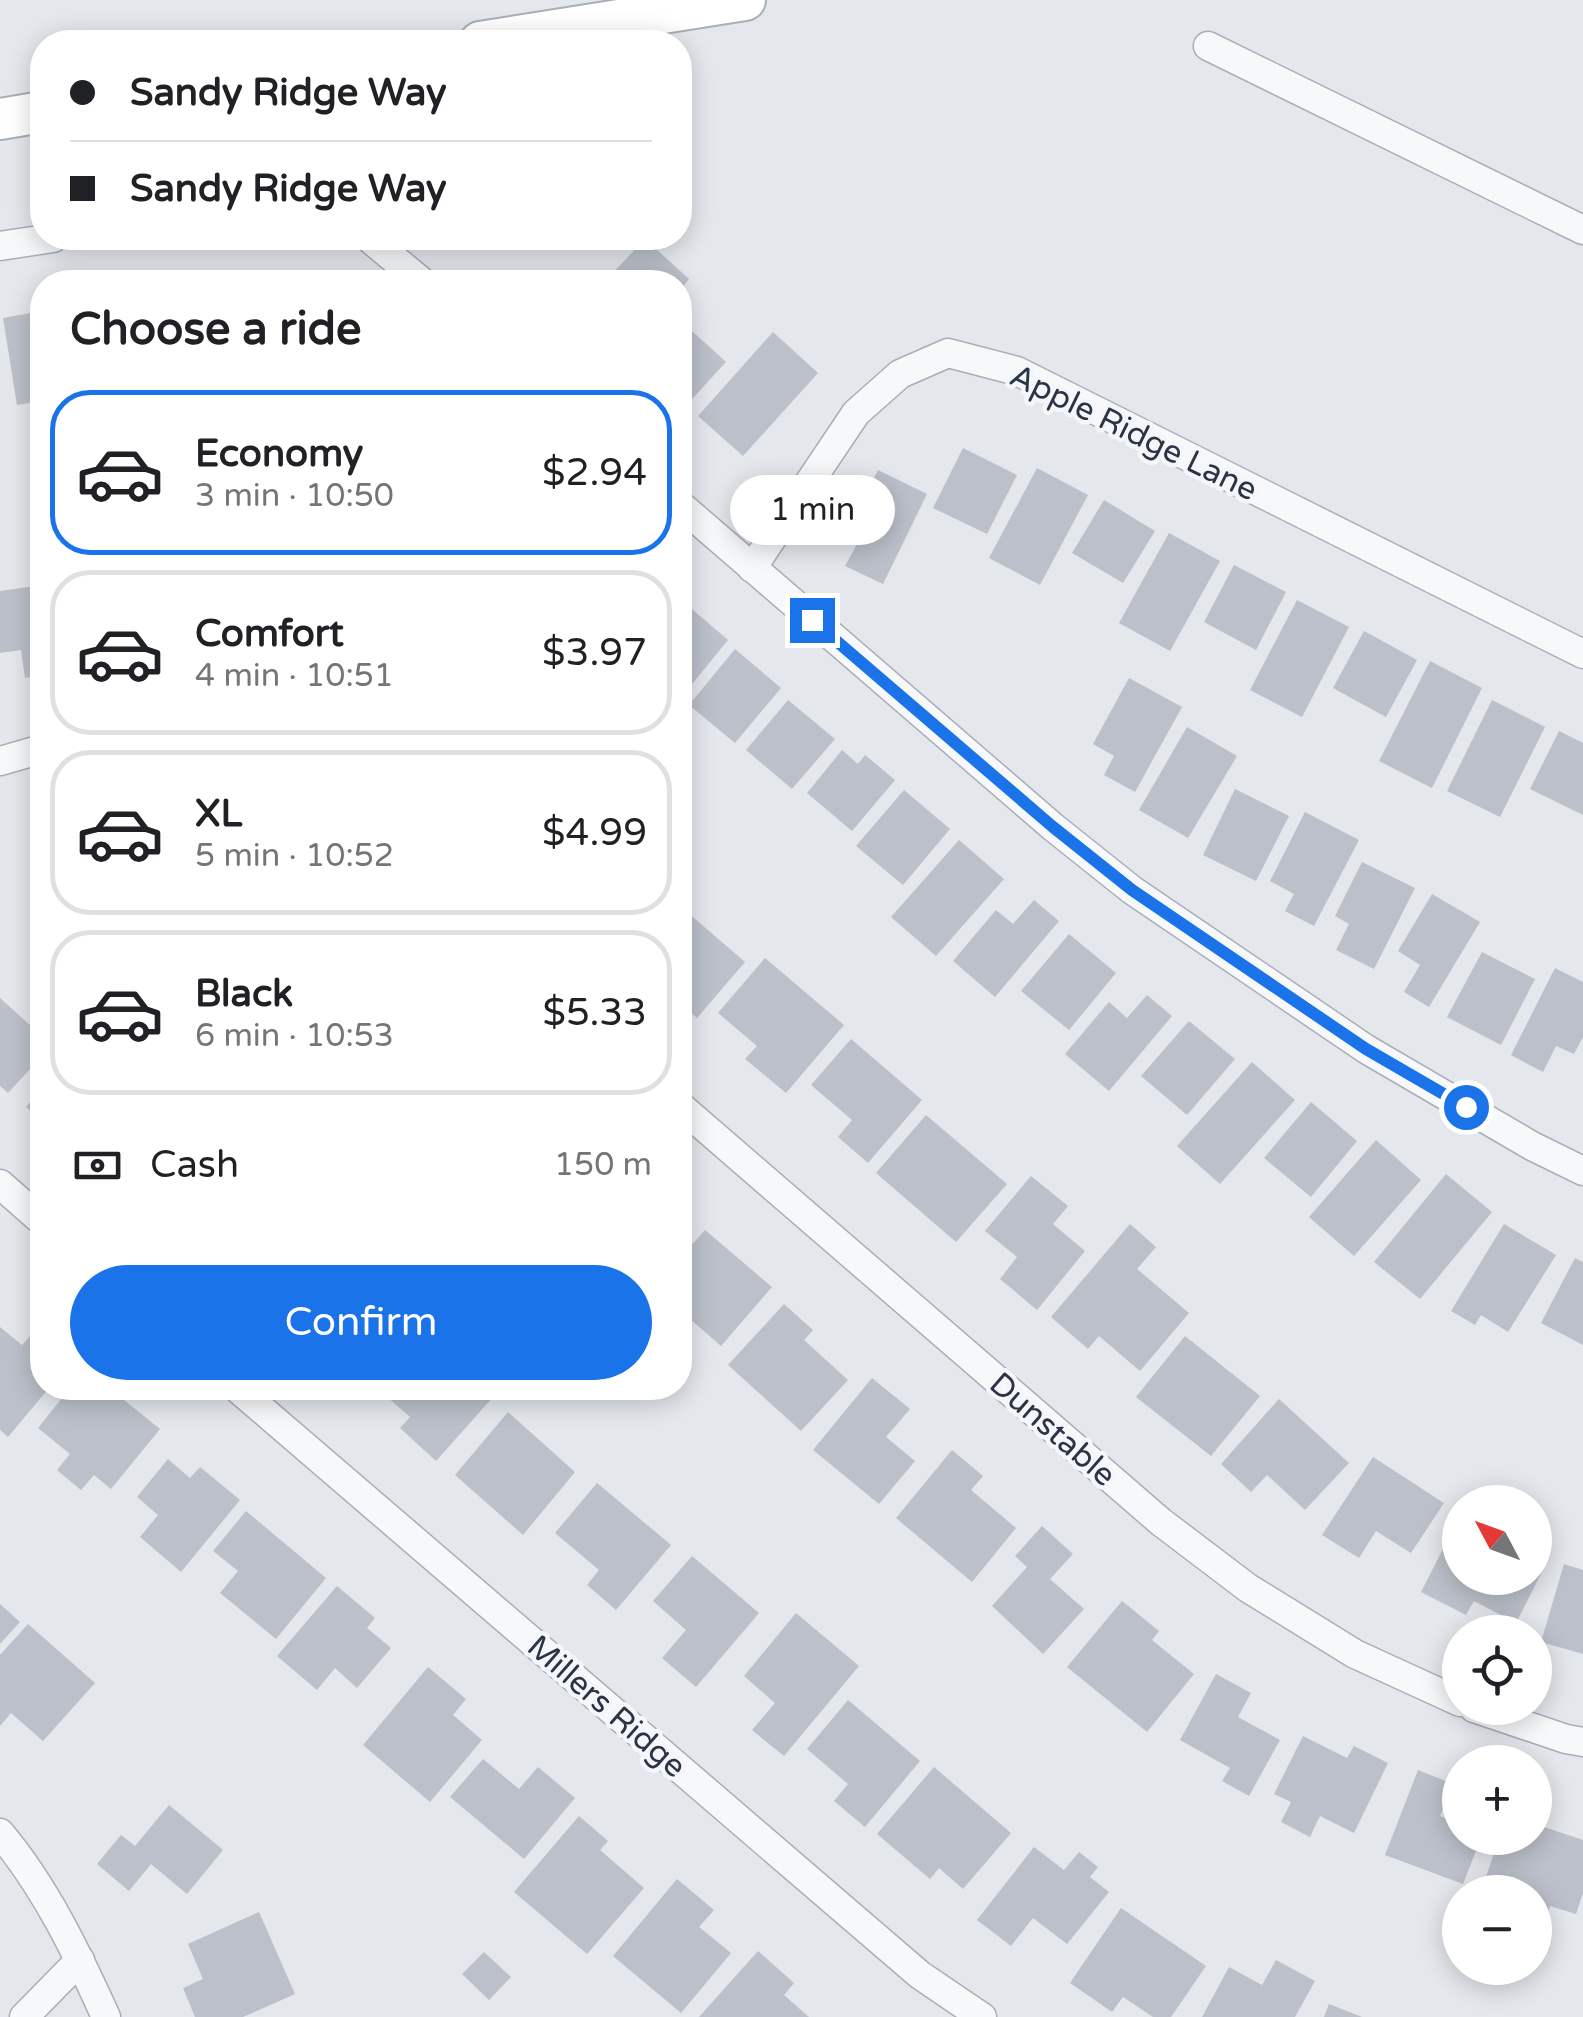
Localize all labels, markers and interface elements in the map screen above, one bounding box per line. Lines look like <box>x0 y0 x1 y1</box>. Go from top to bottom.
text: Sandy Ridge Way <box>130 70 446 116</box>
text: Sandy Ridge Way <box>130 166 446 212</box>
text: Choose a ride <box>70 303 361 357</box>
street label: Apple Ridge Lane <box>1004 357 1263 509</box>
icon: car <box>75 428 165 518</box>
text: Economy <box>195 431 363 477</box>
text: $2.94 <box>542 450 647 496</box>
callout: 1 min <box>730 475 894 545</box>
text: 3 min · 10:50 <box>195 477 394 515</box>
text: 1 min <box>770 491 855 529</box>
route end <box>790 598 835 643</box>
icon: car <box>75 608 165 698</box>
text: Comfort <box>195 611 344 657</box>
text: $3.97 <box>542 630 647 676</box>
text: 4 min · 10:51 <box>195 657 394 695</box>
icon: car <box>75 788 165 878</box>
text: XL <box>195 791 242 837</box>
text: $4.99 <box>542 810 647 856</box>
text: 5 min · 10:52 <box>195 837 394 875</box>
icon: car <box>75 968 165 1058</box>
text: Black <box>195 971 293 1017</box>
text: $5.33 <box>542 990 647 1036</box>
text: 6 min · 10:53 <box>195 1017 394 1055</box>
route start <box>1444 1085 1489 1130</box>
icon: cash <box>70 1138 125 1193</box>
text: Cash <box>150 1142 239 1188</box>
text: 150 m <box>554 1146 652 1184</box>
button: Confirm <box>70 1265 652 1380</box>
street label: Dunstable <box>982 1365 1123 1495</box>
north arrow <box>1442 1485 1552 1595</box>
map controls <box>1442 1485 1552 1985</box>
button: locate <box>1442 1615 1552 1725</box>
street label: Millers Ridge <box>519 1628 693 1786</box>
button: + <box>1442 1745 1552 1855</box>
button: − <box>1442 1875 1552 1985</box>

